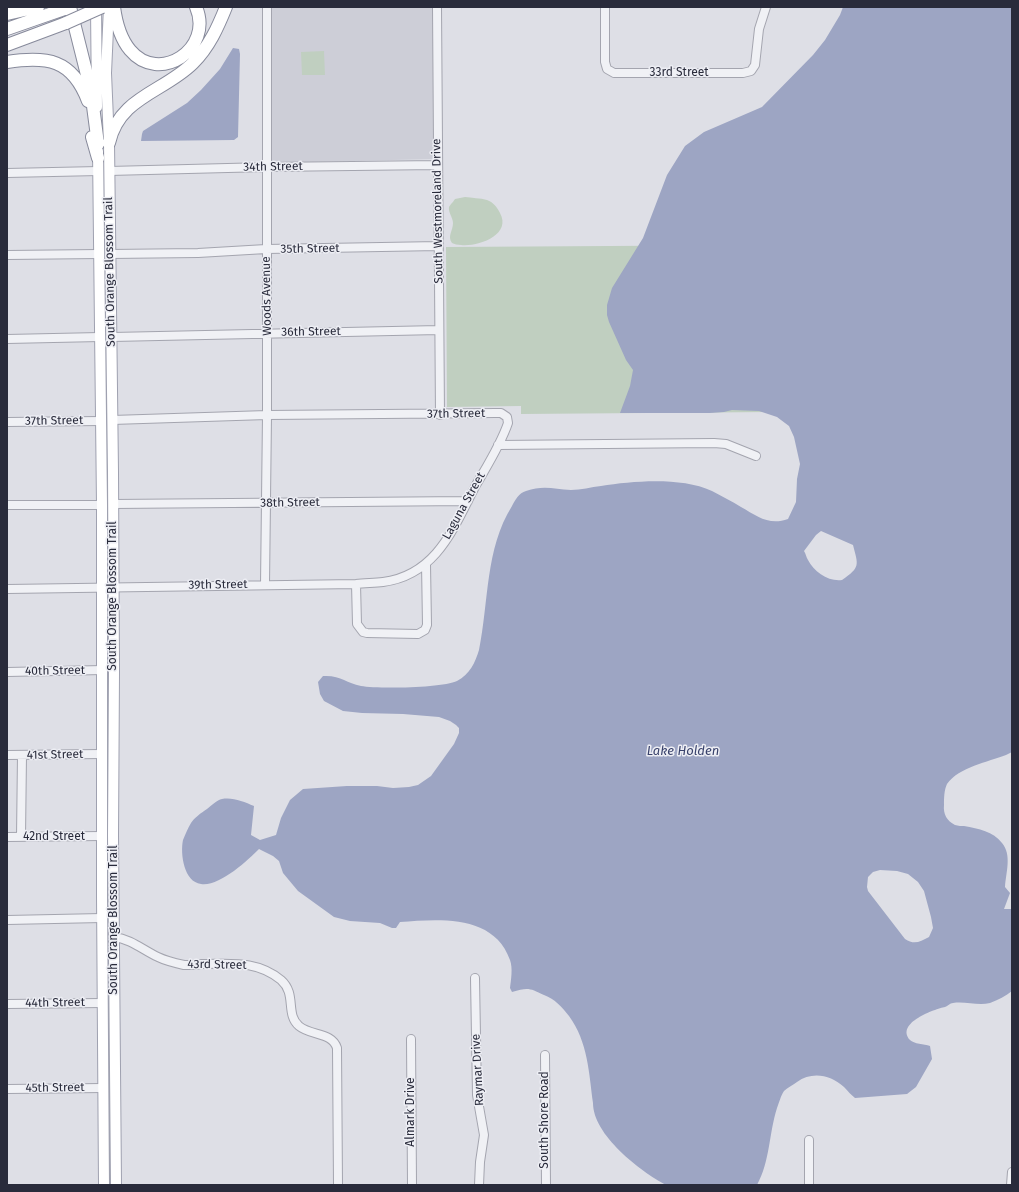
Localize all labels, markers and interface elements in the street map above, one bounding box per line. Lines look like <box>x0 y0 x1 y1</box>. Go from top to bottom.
street label: 33rd Street <box>649 66 709 80</box>
street label: South Westmoreland Drive <box>430 138 446 284</box>
street label: 34th Street <box>243 159 303 175</box>
street label: South Orange Blossom Trail <box>101 197 119 347</box>
street label: 35th Street <box>280 241 340 257</box>
street label: Woods Avenue <box>259 256 275 336</box>
street label: 36th Street <box>281 324 341 340</box>
street label: 37th Street <box>427 406 485 422</box>
street label: 37th Street <box>25 413 83 429</box>
street label: Laguna Street <box>440 470 488 542</box>
street label: 38th Street <box>260 495 320 511</box>
street label: South Orange Blossom Trail <box>106 521 120 671</box>
street label: 39th Street <box>188 577 248 593</box>
street label: 40th Street <box>25 663 85 679</box>
water label: Lake Holden <box>647 743 719 759</box>
street label: 41st Street <box>27 747 83 763</box>
street label: 42nd Street <box>23 830 85 844</box>
street label: South Orange Blossom Trail <box>107 845 121 995</box>
street label: 43rd Street <box>187 957 247 973</box>
street label: 44th Street <box>25 995 85 1011</box>
street label: Raymar Drive <box>469 1034 487 1106</box>
street label: South Shore Road <box>538 1071 552 1169</box>
street label: Almark Drive <box>404 1077 418 1147</box>
street label: 45th Street <box>25 1080 85 1096</box>

